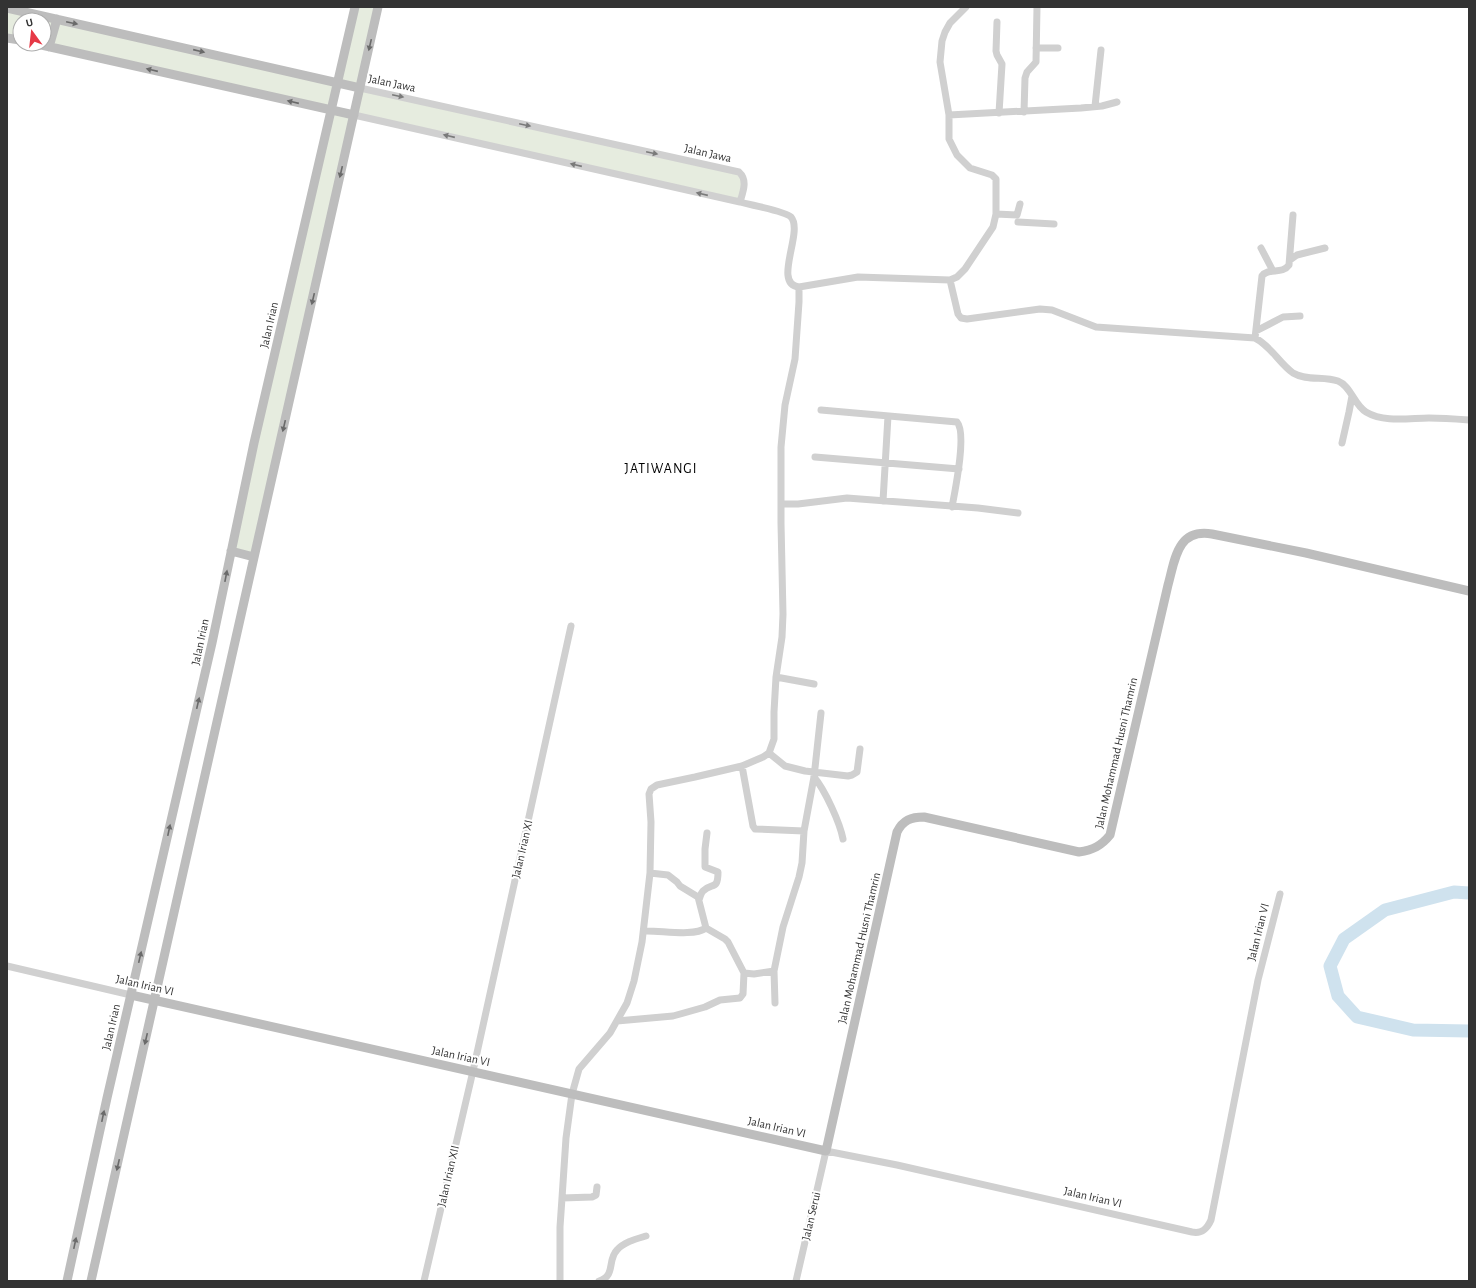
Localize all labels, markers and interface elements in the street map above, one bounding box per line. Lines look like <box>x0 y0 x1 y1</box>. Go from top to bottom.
north arrow <box>12 12 52 52</box>
text: U <box>25 17 34 29</box>
one-way arrow <box>66 20 79 26</box>
one-way arrow <box>366 39 372 51</box>
one-way arrow <box>193 48 205 54</box>
one-way arrow <box>146 67 159 73</box>
street label: Jalan Jawa <box>367 72 417 94</box>
one-way arrow <box>392 94 404 100</box>
one-way arrow <box>287 99 299 105</box>
one-way arrow <box>519 122 531 128</box>
one-way arrow <box>443 133 455 139</box>
street label: Jalan Jawa <box>683 142 733 164</box>
one-way arrow <box>646 150 658 156</box>
one-way arrow <box>569 162 582 168</box>
one-way arrow <box>338 166 344 178</box>
one-way arrow <box>696 190 708 196</box>
one-way arrow <box>309 293 315 305</box>
street label: Jalan Irian <box>258 301 280 349</box>
one-way arrow <box>281 419 287 432</box>
district label: JATIWANGI <box>625 462 697 476</box>
one-way arrow <box>223 570 229 582</box>
street label: Jalan Irian <box>189 618 211 666</box>
street label: Jalan Mohammad Husni Thamrin <box>1093 676 1139 830</box>
one-way arrow <box>195 697 201 709</box>
street label: Jalan Irian XI <box>509 819 535 879</box>
one-way arrow <box>166 824 172 836</box>
street label: Jalan Mohammad Husni Thamrin <box>836 871 882 1025</box>
street label: Jalan Irian VI <box>1245 902 1271 962</box>
one-way arrow <box>137 950 143 963</box>
street label: Jalan Irian VI <box>115 973 175 997</box>
street label: Jalan Irian <box>100 1003 122 1051</box>
one-way arrow <box>143 1032 149 1045</box>
street label: Jalan Irian VI <box>431 1044 491 1068</box>
one-way arrow <box>100 1110 106 1122</box>
street label: Jalan Irian VI <box>747 1115 807 1139</box>
street label: Jalan Irian XII <box>435 1144 461 1208</box>
one-way arrow <box>114 1159 120 1172</box>
street label: Jalan Irian VI <box>1063 1185 1123 1209</box>
street label: Jalan Serui <box>800 1191 822 1241</box>
one-way arrow <box>72 1237 78 1249</box>

